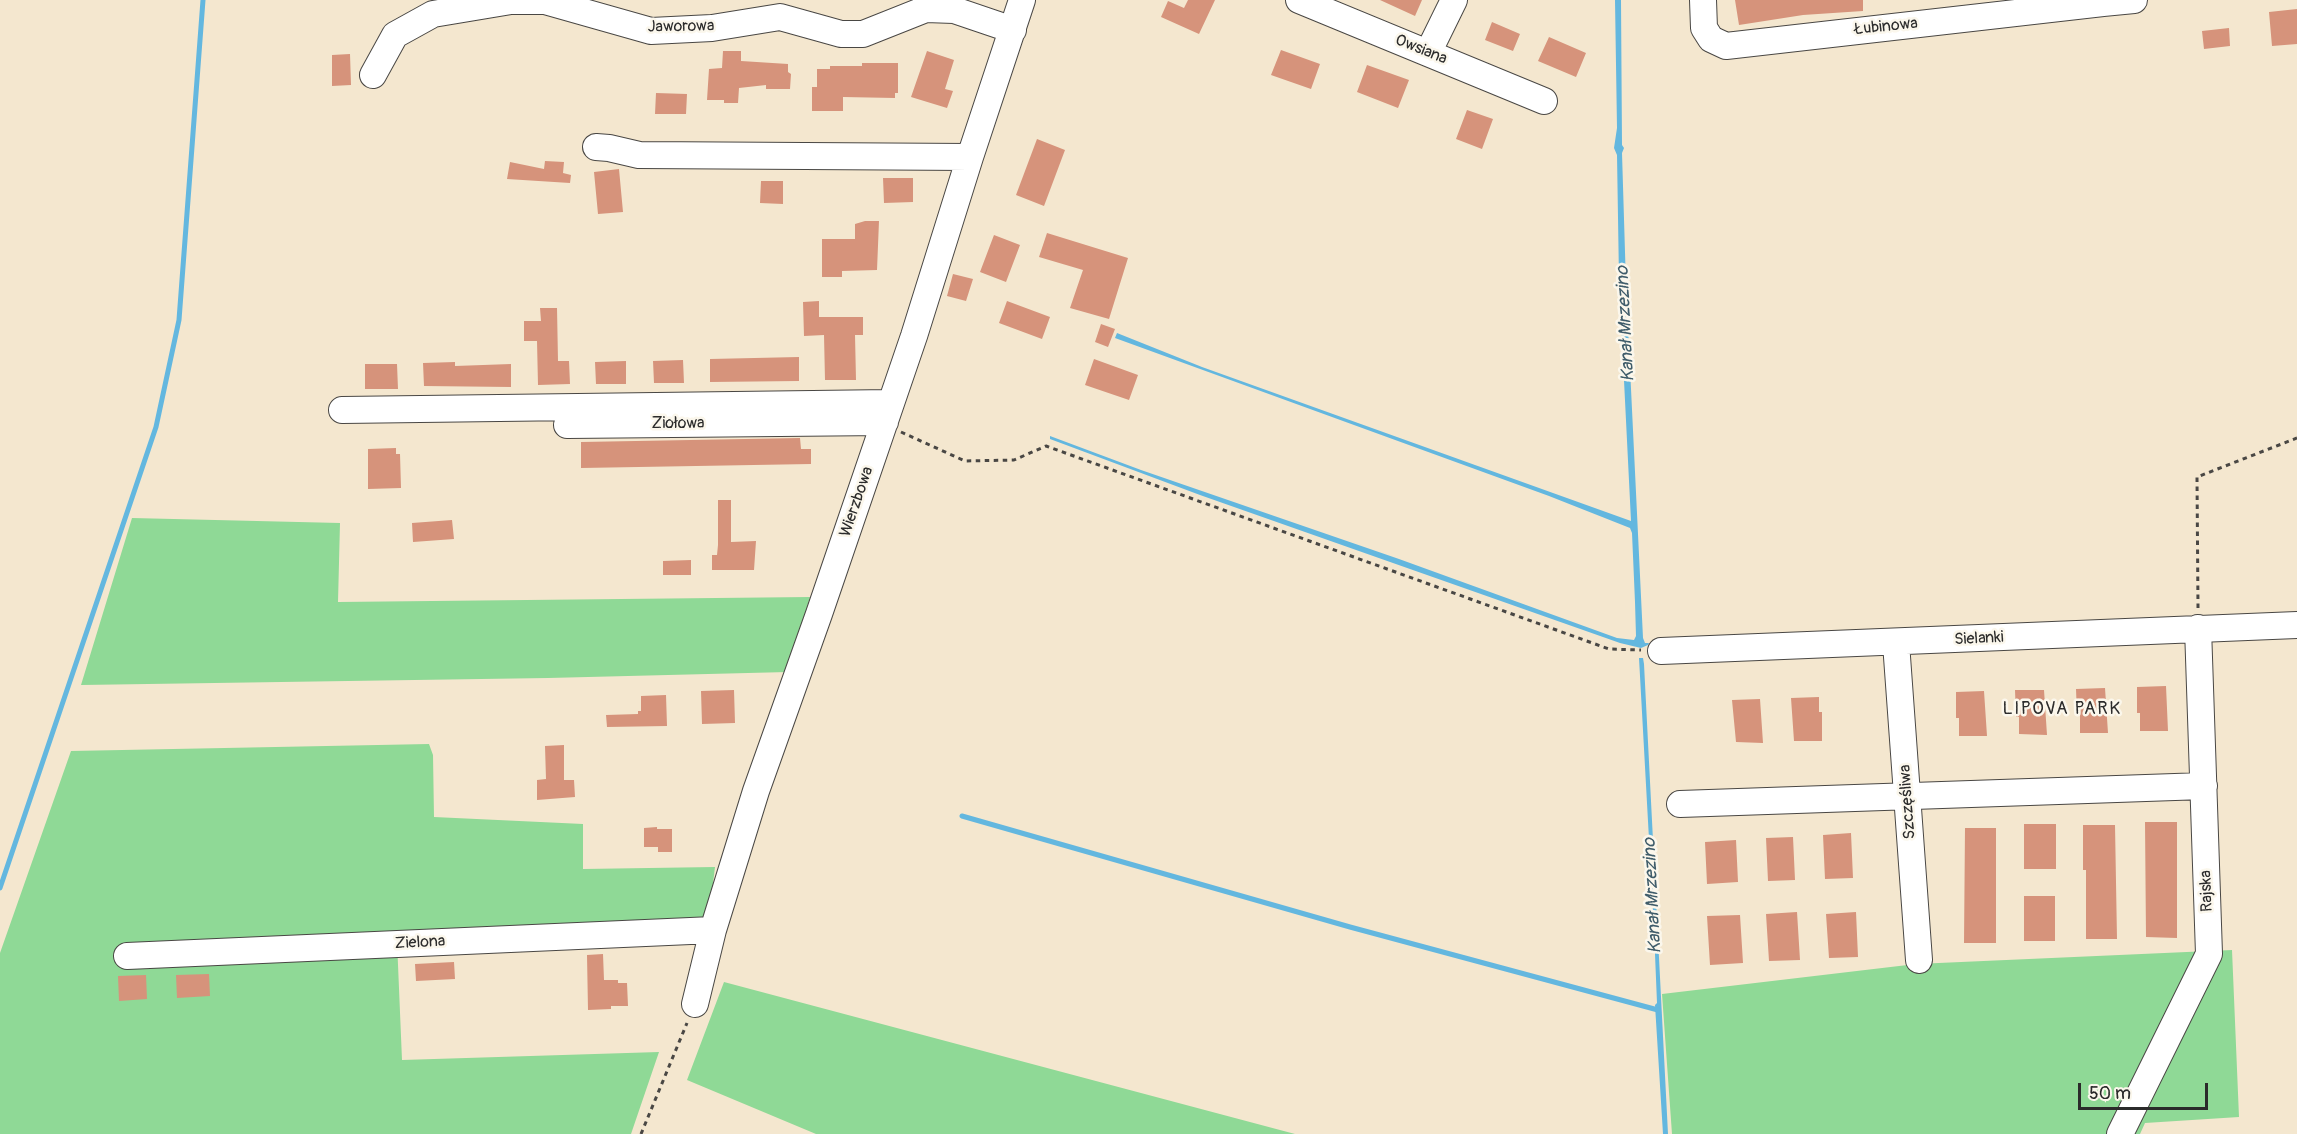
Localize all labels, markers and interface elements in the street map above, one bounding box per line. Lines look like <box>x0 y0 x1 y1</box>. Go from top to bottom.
street label: Łubinowa <box>1853 14 1919 40</box>
street label: Jaworowa <box>648 17 714 37</box>
street label: Owsiana <box>1392 31 1450 69</box>
water label: Kanał Mrzezino <box>1612 266 1640 382</box>
street label: Ziołowa <box>652 414 704 434</box>
street label: Wierzbowa <box>836 464 878 540</box>
street label: Sielanki <box>1954 628 2004 650</box>
district label: LIPOVA PARK <box>2003 698 2121 720</box>
street label: Szczęśliwa <box>1896 764 1920 840</box>
water label: Kanał Mrzezino <box>1639 838 1667 954</box>
street label: Rajska <box>2197 870 2217 912</box>
street label: Zielona <box>394 932 446 954</box>
scale bar <box>2081 1071 2212 1109</box>
text: 50 m <box>2089 1082 2131 1105</box>

